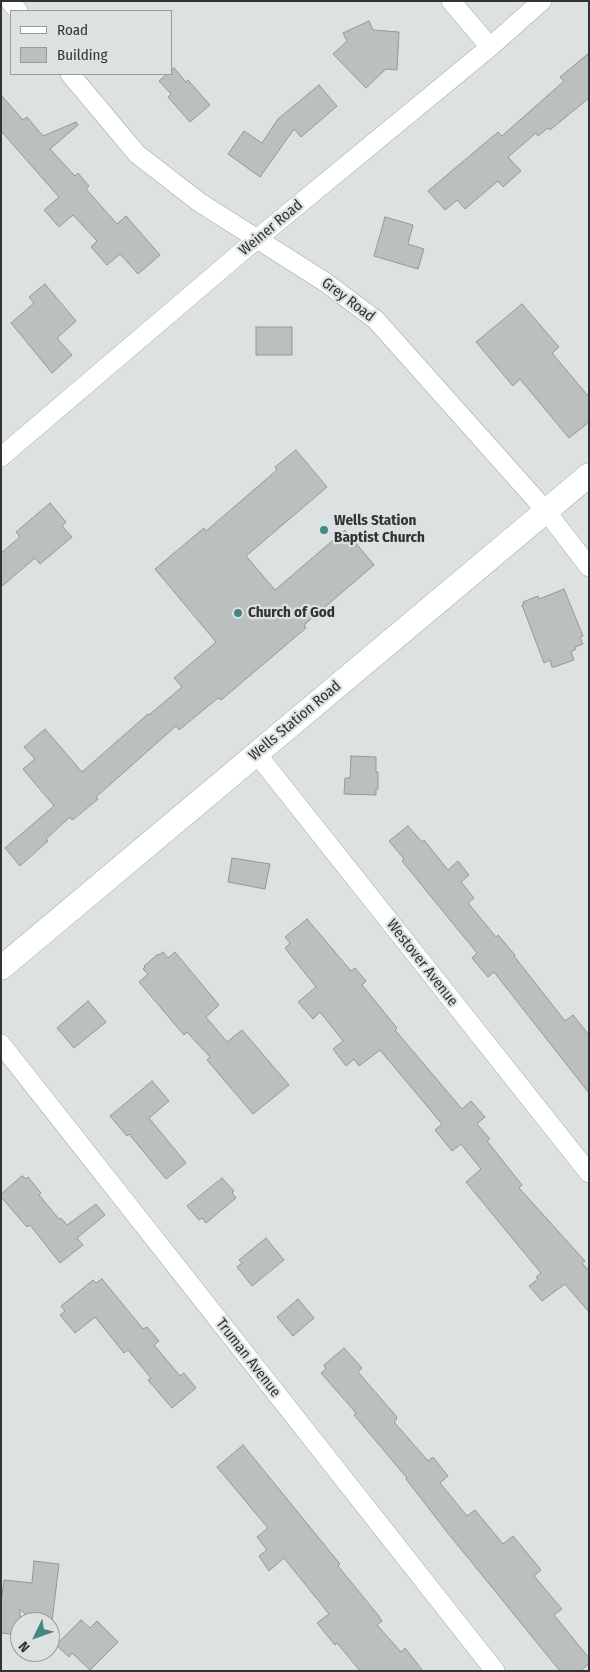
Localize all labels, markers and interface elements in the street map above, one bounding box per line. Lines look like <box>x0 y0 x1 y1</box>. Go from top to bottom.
legend <box>10 10 172 75</box>
text: Road <box>57 21 88 39</box>
text: Building <box>57 46 108 64</box>
street label: Weiner Road <box>236 196 306 260</box>
street label: Grey Road <box>318 274 378 326</box>
place label: Wells Station Baptist Church <box>334 512 425 547</box>
marker: Wells Station Baptist Church <box>318 524 330 536</box>
place label: Church of God <box>248 604 335 622</box>
marker: Church of God <box>232 607 244 619</box>
street label: Wells Station Road <box>245 677 345 765</box>
street label: Westover Avenue <box>383 916 461 1010</box>
street label: Truman Avenue <box>212 1315 284 1401</box>
north arrow <box>10 1612 60 1662</box>
text: N <box>15 1638 33 1656</box>

